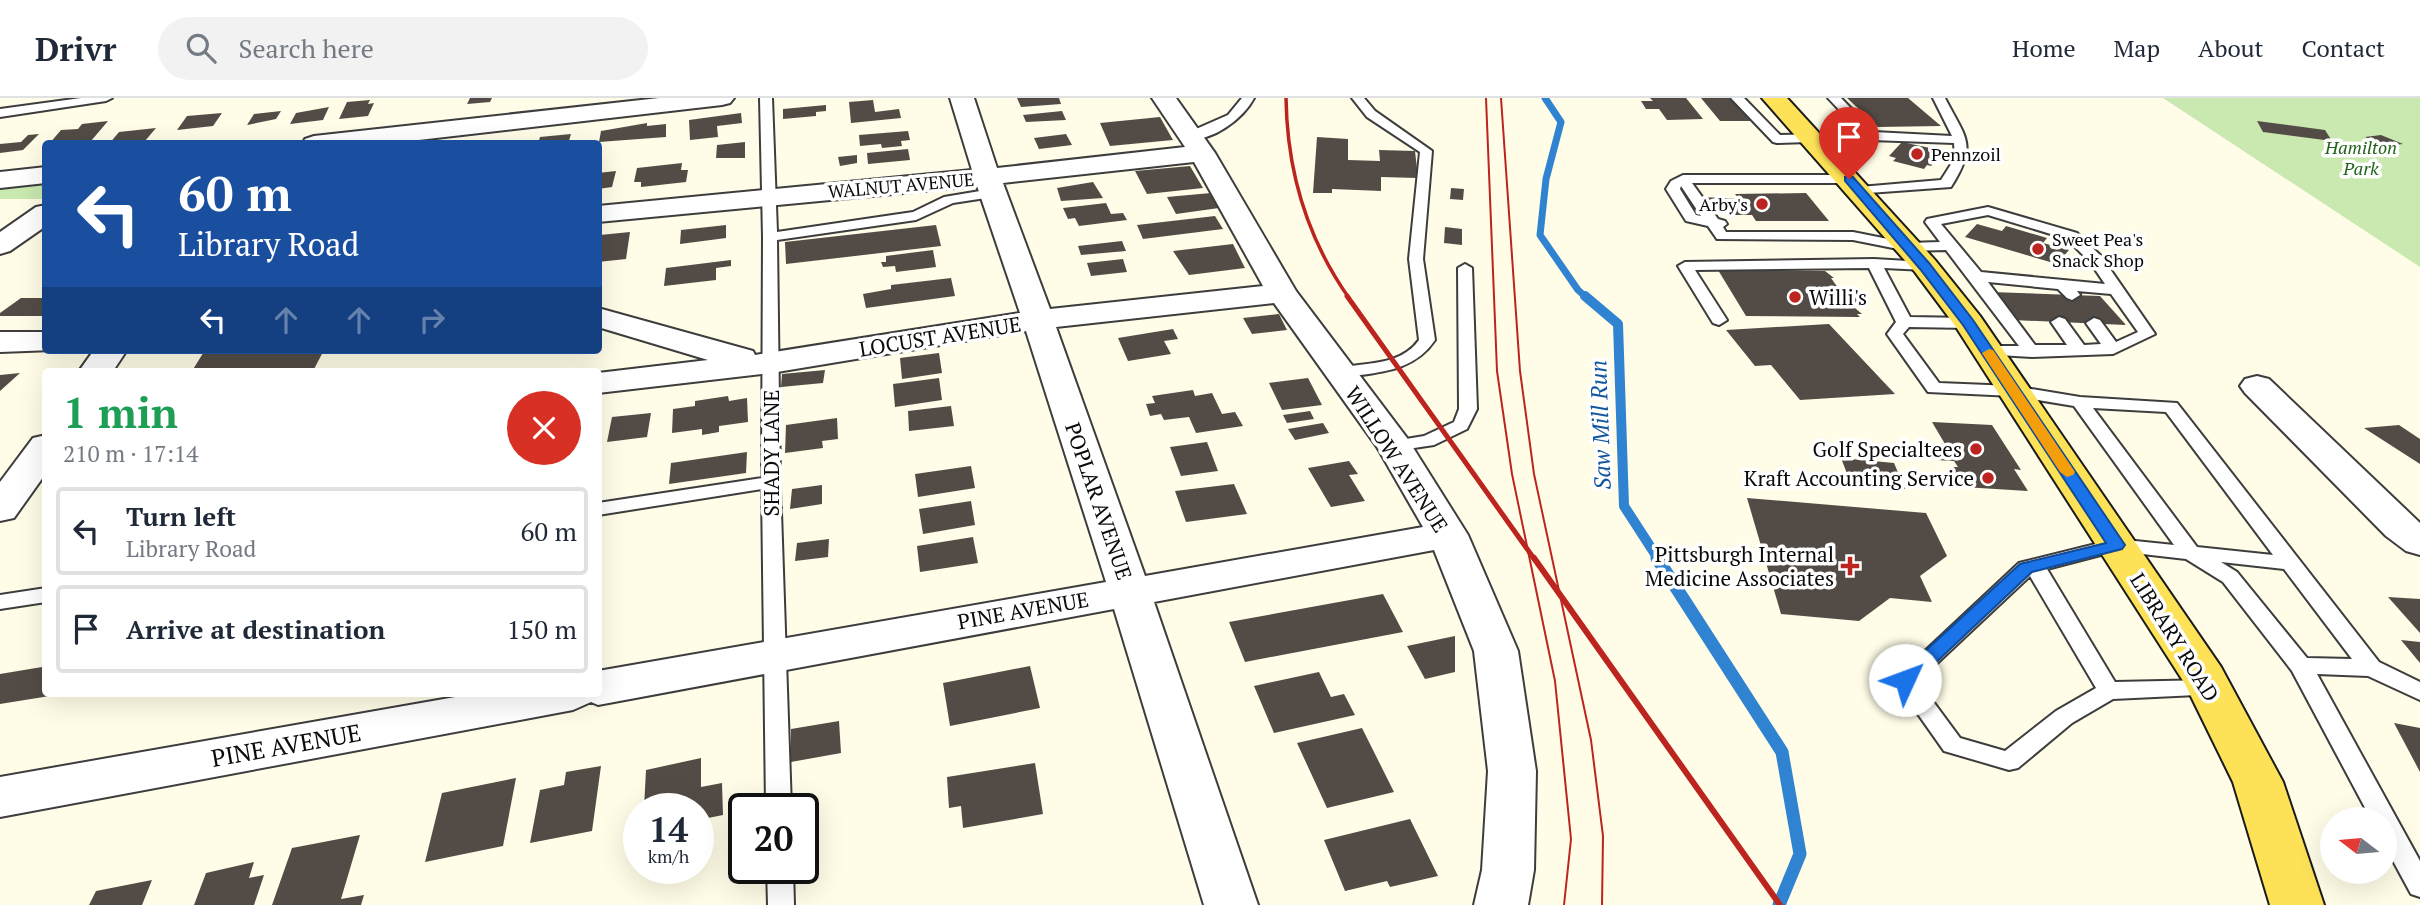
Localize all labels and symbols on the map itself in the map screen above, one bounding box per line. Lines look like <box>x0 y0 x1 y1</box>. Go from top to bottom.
pin <box>1819 107 1879 179</box>
park label: Hamilton Park <box>2324 135 2397 180</box>
place label: Pennzoil <box>1931 142 2001 166</box>
marker: Pennzoil <box>1909 146 1925 162</box>
street label: WALNUT AVENUE <box>827 167 975 203</box>
place label: Arby's <box>1699 192 1748 216</box>
marker: Arby's <box>1754 196 1770 212</box>
place label: Sweet Pea's Snack Shop <box>2052 227 2144 272</box>
marker: Sweet Pea's Snack Shop <box>2030 241 2046 257</box>
place label: Willi's <box>1809 283 1867 311</box>
marker: Willi's <box>1787 289 1803 305</box>
street label: LOCUST AVENUE <box>857 309 1023 363</box>
water label: Saw Mill Run <box>1582 360 1618 490</box>
street label: WILLOW AVENUE <box>1339 380 1455 538</box>
street label: SHADY LANE <box>757 390 785 517</box>
street label: POPLAR AVENUE <box>1059 419 1139 583</box>
place label: Golf Specialtees <box>1813 435 1962 463</box>
marker: Golf Specialtees <box>1968 441 1984 457</box>
place label: Kraft Accounting Service <box>1744 464 1974 492</box>
marker: Kraft Accounting Service <box>1980 470 1996 486</box>
place label: Pittsburgh Internal Medicine Associates <box>1645 540 1834 592</box>
marker: Pittsburgh Internal Medicine Associates <box>1840 556 1860 576</box>
street label: LIBRARY ROAD <box>2124 567 2226 707</box>
street label: PINE AVENUE <box>955 585 1091 635</box>
position arrow <box>1868 643 1942 717</box>
street label: PINE AVENUE <box>209 716 363 774</box>
speed limit sign: 20 <box>728 793 819 884</box>
north arrow <box>2320 807 2398 884</box>

